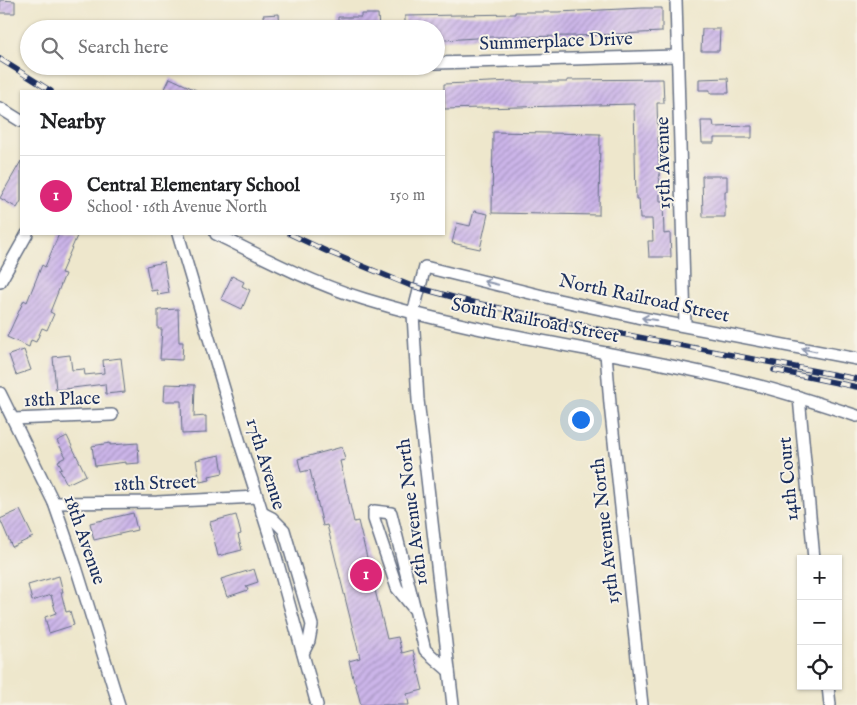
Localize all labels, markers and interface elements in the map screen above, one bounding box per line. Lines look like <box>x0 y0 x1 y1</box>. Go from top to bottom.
search box <box>20 20 445 75</box>
street label: Summerplace Drive <box>479 27 633 57</box>
icon: search <box>38 34 66 62</box>
text: Search here <box>78 36 169 60</box>
text: Nearby <box>40 109 105 136</box>
street label: 15th Avenue <box>651 116 677 210</box>
text: Central Elementary School <box>87 174 300 198</box>
text: 1 <box>53 186 59 206</box>
text: 150 m <box>390 186 425 206</box>
text: School · 16th Avenue North <box>87 198 267 218</box>
street label: North Railroad Street <box>557 269 732 329</box>
one-way arrow <box>484 278 500 287</box>
street label: South Railroad Street <box>449 293 621 349</box>
one-way arrow <box>642 314 658 324</box>
one-way arrow <box>802 344 818 354</box>
street label: 18th Place <box>23 387 101 413</box>
your location <box>568 407 594 433</box>
street label: 17th Avenue <box>240 415 290 513</box>
street label: 14th Court <box>773 436 805 522</box>
street label: 16th Avenue North <box>392 437 434 587</box>
street label: 15th Avenue North <box>586 457 626 605</box>
street label: 18th Street <box>113 471 197 497</box>
street label: 18th Avenue <box>57 492 111 588</box>
map controls <box>797 555 842 690</box>
button: + <box>797 555 842 600</box>
pin: 1 <box>350 556 382 594</box>
button: − <box>797 600 842 645</box>
button: locate <box>797 645 842 690</box>

